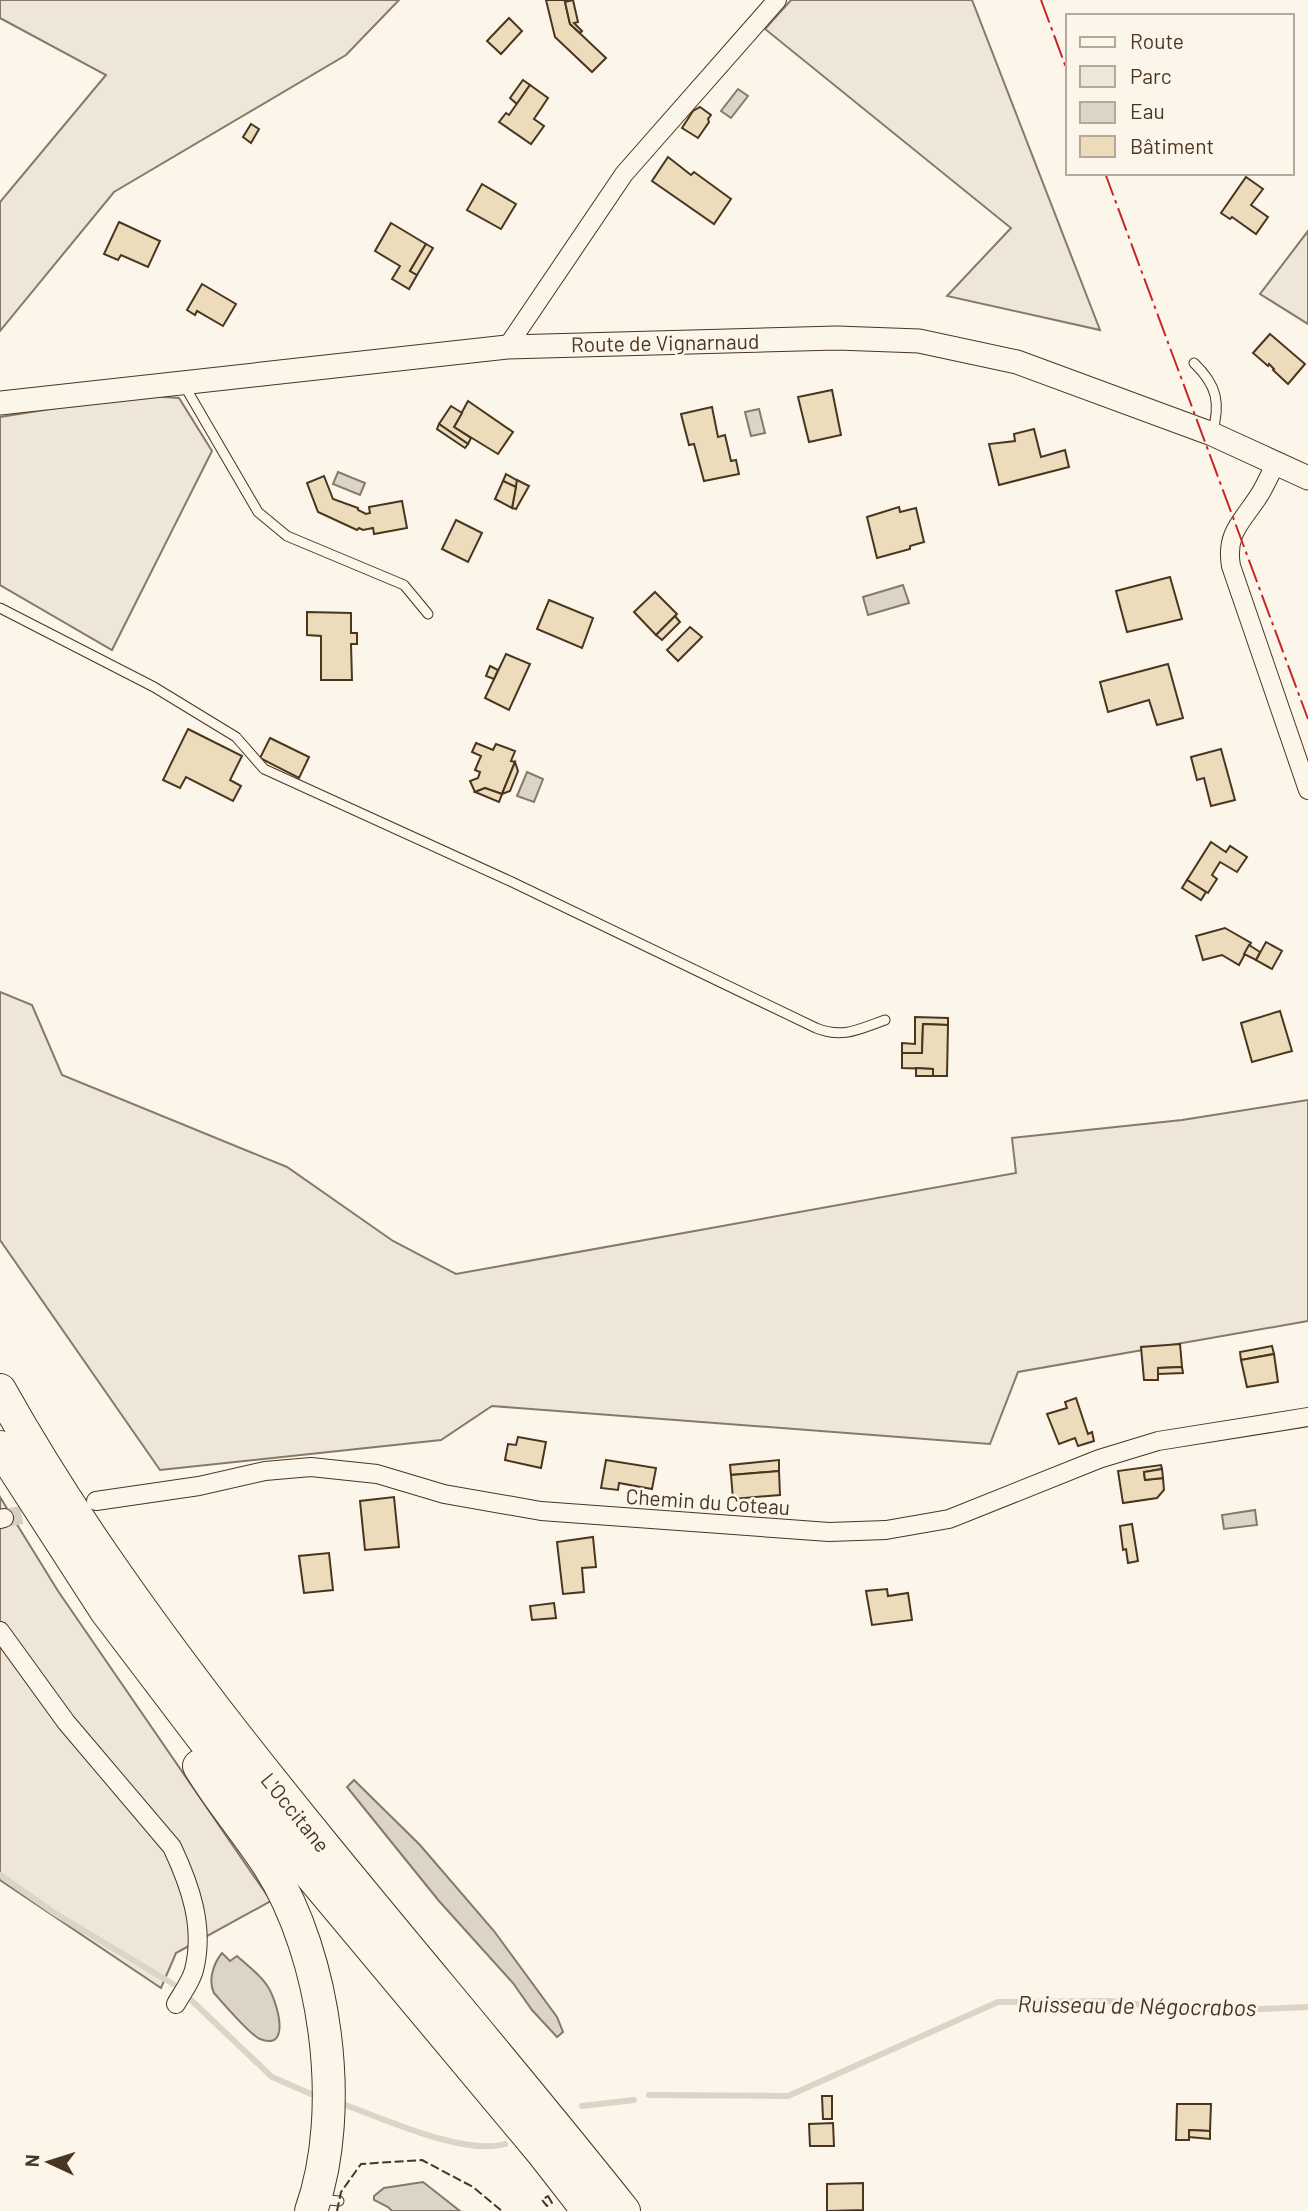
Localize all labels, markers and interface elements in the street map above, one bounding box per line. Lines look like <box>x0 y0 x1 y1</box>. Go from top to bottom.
legend <box>1066 14 1294 175</box>
text: Route <box>1130 28 1184 53</box>
text: Parc <box>1130 63 1172 88</box>
text: Eau <box>1130 98 1165 123</box>
text: Bâtiment <box>1130 133 1214 158</box>
street label: Route de Vignarnaud <box>571 328 759 356</box>
street label: Chemin du Coteau <box>625 1483 791 1519</box>
street label: L'Occitane <box>256 1767 336 1857</box>
water label: Ruisseau de Négocrabos <box>1017 1989 1257 2021</box>
north arrow <box>14 2127 84 2197</box>
text: N <box>20 2154 43 2168</box>

